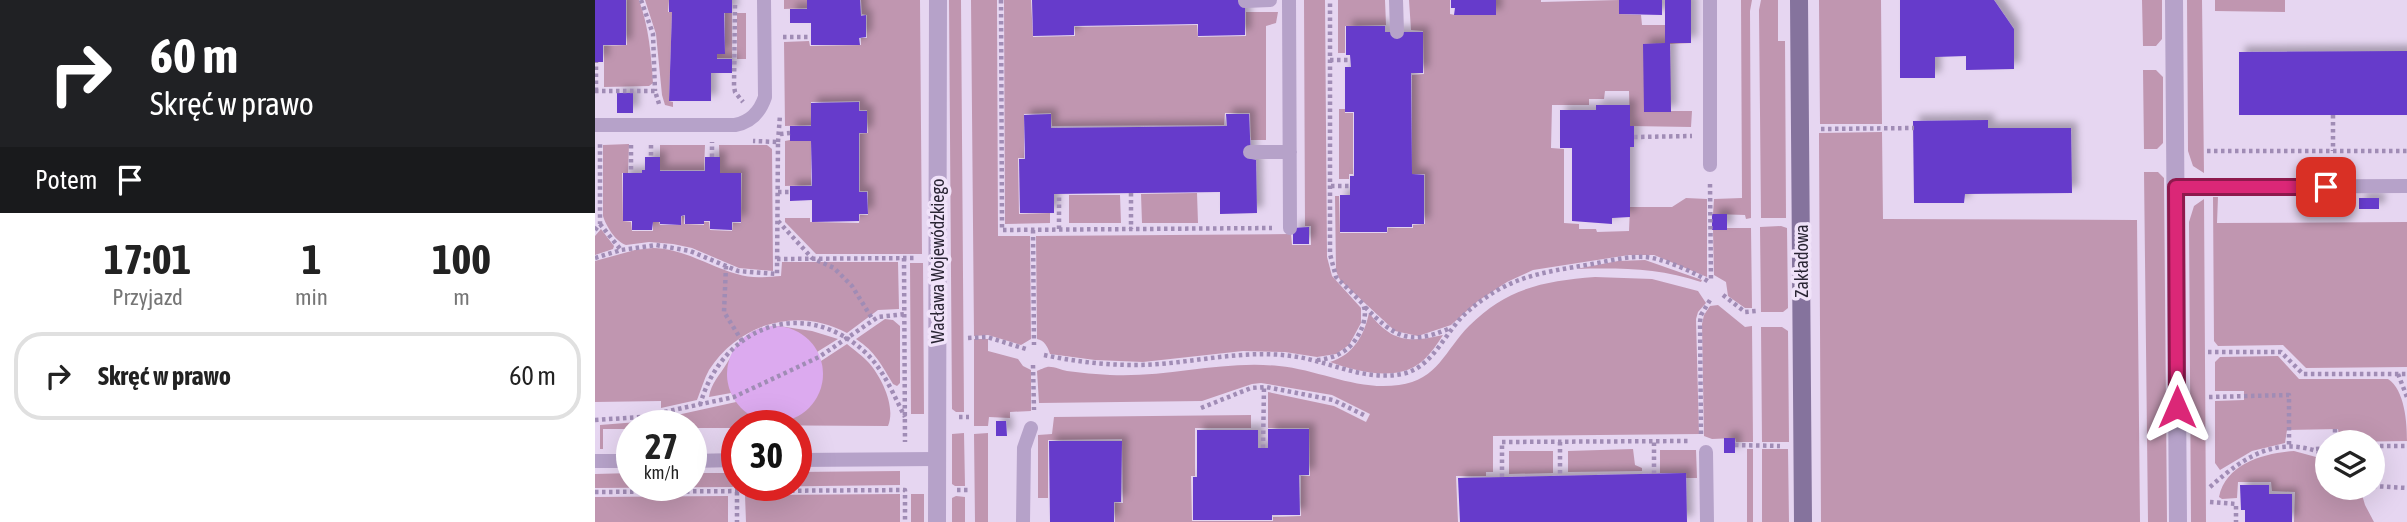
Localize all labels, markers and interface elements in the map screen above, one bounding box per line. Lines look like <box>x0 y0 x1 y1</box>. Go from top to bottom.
text: 60 m <box>150 27 238 83</box>
icon: right <box>35 28 126 119</box>
text: Skręć w prawo <box>150 85 314 122</box>
pin <box>2296 157 2356 217</box>
icon: arrive <box>111 161 149 199</box>
text: Potem <box>35 165 97 195</box>
icon: arrive <box>2307 168 2345 206</box>
street label: Wacława Wojewódzkiego <box>927 179 948 343</box>
street label: Zakładowa <box>1791 224 1812 298</box>
text: 17:01 <box>104 235 191 283</box>
text: 1 <box>302 235 321 283</box>
text: 100 <box>432 235 491 283</box>
text: Przyjazd <box>112 284 183 310</box>
text: min <box>295 284 328 310</box>
text: m <box>453 284 470 310</box>
icon: right <box>39 357 77 395</box>
text: Skręć w prawo <box>98 361 231 391</box>
text: 60 m <box>509 361 556 391</box>
position arrow <box>2140 370 2214 444</box>
speed limit sign: 30 <box>721 410 812 501</box>
text: 27 <box>645 426 678 466</box>
map controls <box>2315 430 2385 500</box>
button: layers <box>2315 430 2385 500</box>
text: km/h <box>644 462 679 483</box>

